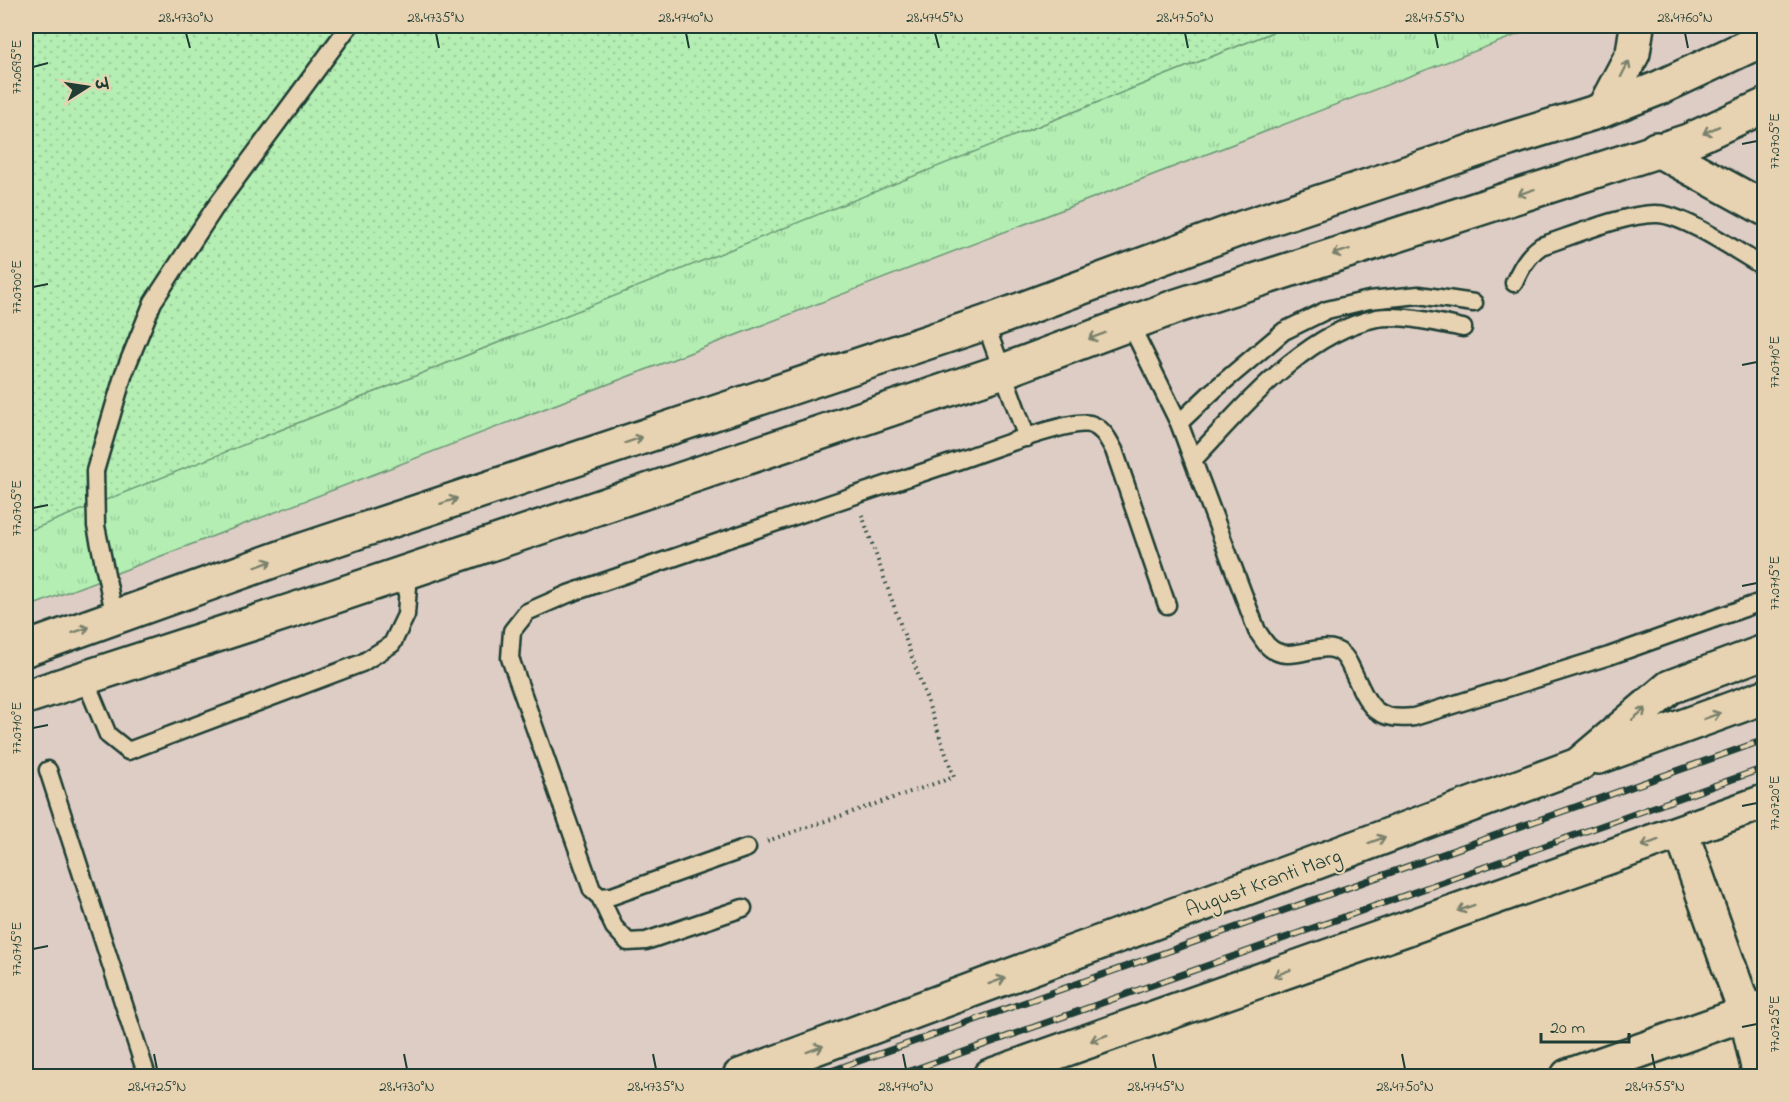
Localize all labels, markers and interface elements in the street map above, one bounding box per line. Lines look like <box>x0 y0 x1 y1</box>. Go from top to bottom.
text: 28.4730°N <box>158 7 214 29</box>
text: 28.4735°N <box>407 7 465 29</box>
text: 28.4740°N <box>658 7 714 29</box>
text: 28.4745°N <box>906 7 964 29</box>
text: 28.4750°N <box>1156 7 1214 29</box>
text: 28.4755°N <box>1405 7 1465 29</box>
text: 28.4760°N <box>1657 7 1713 29</box>
text: 77.0695°E <box>6 40 28 94</box>
north arrow <box>57 57 117 117</box>
one-way arrow <box>1619 61 1631 78</box>
text: उ <box>86 75 113 93</box>
text: 77.0705°E <box>1764 113 1786 169</box>
one-way arrow <box>1702 124 1720 136</box>
one-way arrow <box>1517 187 1536 198</box>
one-way arrow <box>1332 248 1351 259</box>
text: 77.0700°E <box>6 260 28 314</box>
one-way arrow <box>1088 331 1107 342</box>
text: 77.0710°E <box>1764 336 1786 388</box>
one-way arrow <box>624 433 643 444</box>
text: 77.0705°E <box>6 480 28 536</box>
one-way arrow <box>439 495 458 506</box>
text: 77.0715°E <box>1764 556 1786 610</box>
one-way arrow <box>254 557 273 568</box>
one-way arrow <box>71 623 90 634</box>
text: 77.0710°E <box>6 702 28 754</box>
one-way arrow <box>1631 707 1646 721</box>
one-way arrow <box>1702 710 1721 721</box>
text: 77.0720°E <box>1764 775 1786 831</box>
one-way arrow <box>1367 833 1386 844</box>
one-way arrow <box>1641 838 1660 849</box>
street label: August Kranti Marg <box>1182 842 1346 928</box>
one-way arrow <box>1457 903 1476 914</box>
text: 77.0715°E <box>6 922 28 976</box>
one-way arrow <box>1273 968 1292 979</box>
one-way arrow <box>988 974 1006 985</box>
text: 77.0725°E <box>1764 995 1786 1053</box>
scale bar <box>1541 1006 1630 1044</box>
text: 20 m <box>1550 1016 1585 1042</box>
one-way arrow <box>1090 1033 1108 1044</box>
one-way arrow <box>805 1042 823 1053</box>
text: 28.4725°N <box>128 1076 186 1098</box>
text: 28.4730°N <box>379 1076 435 1098</box>
text: 28.4735°N <box>627 1076 685 1098</box>
text: 28.4740°N <box>878 1076 934 1098</box>
text: 28.4745°N <box>1127 1076 1185 1098</box>
text: 28.4750°N <box>1376 1076 1434 1098</box>
text: 28.4755°N <box>1625 1076 1685 1098</box>

